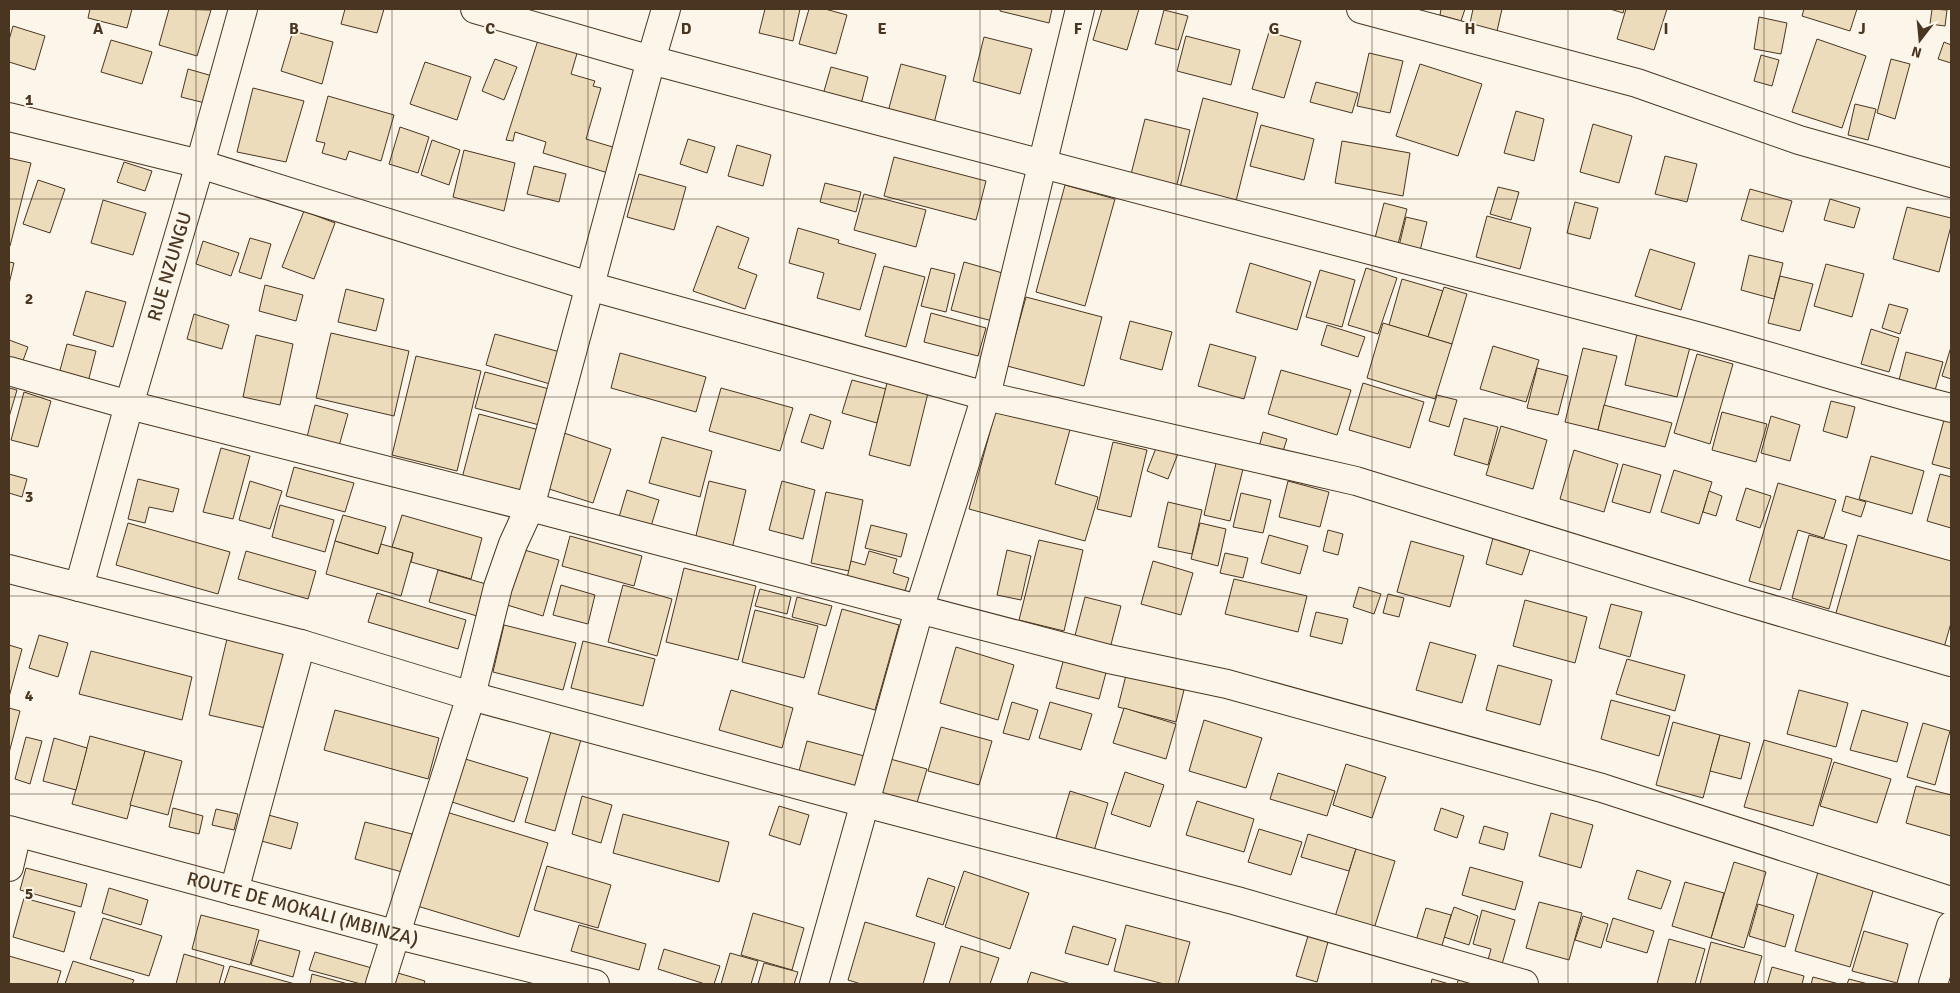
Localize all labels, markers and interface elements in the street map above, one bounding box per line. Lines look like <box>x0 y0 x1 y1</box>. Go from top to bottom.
north arrow <box>1895 15 1945 65</box>
text: A <box>93 19 104 39</box>
text: B <box>289 19 299 39</box>
text: C <box>485 19 495 39</box>
text: D <box>681 19 692 39</box>
text: E <box>877 19 887 39</box>
text: F <box>1074 19 1083 39</box>
text: G <box>1269 19 1279 39</box>
text: H <box>1465 19 1475 39</box>
text: I <box>1663 19 1669 39</box>
text: J <box>1858 19 1866 39</box>
text: N <box>1910 43 1924 62</box>
text: 1 <box>25 90 34 110</box>
street label: RUE NZUNGU <box>142 209 197 324</box>
text: 2 <box>25 289 33 309</box>
text: 3 <box>25 487 33 507</box>
text: 4 <box>25 686 34 706</box>
street label: ROUTE DE MOKALI (MBINZA) <box>184 867 421 952</box>
text: 5 <box>25 884 33 904</box>

